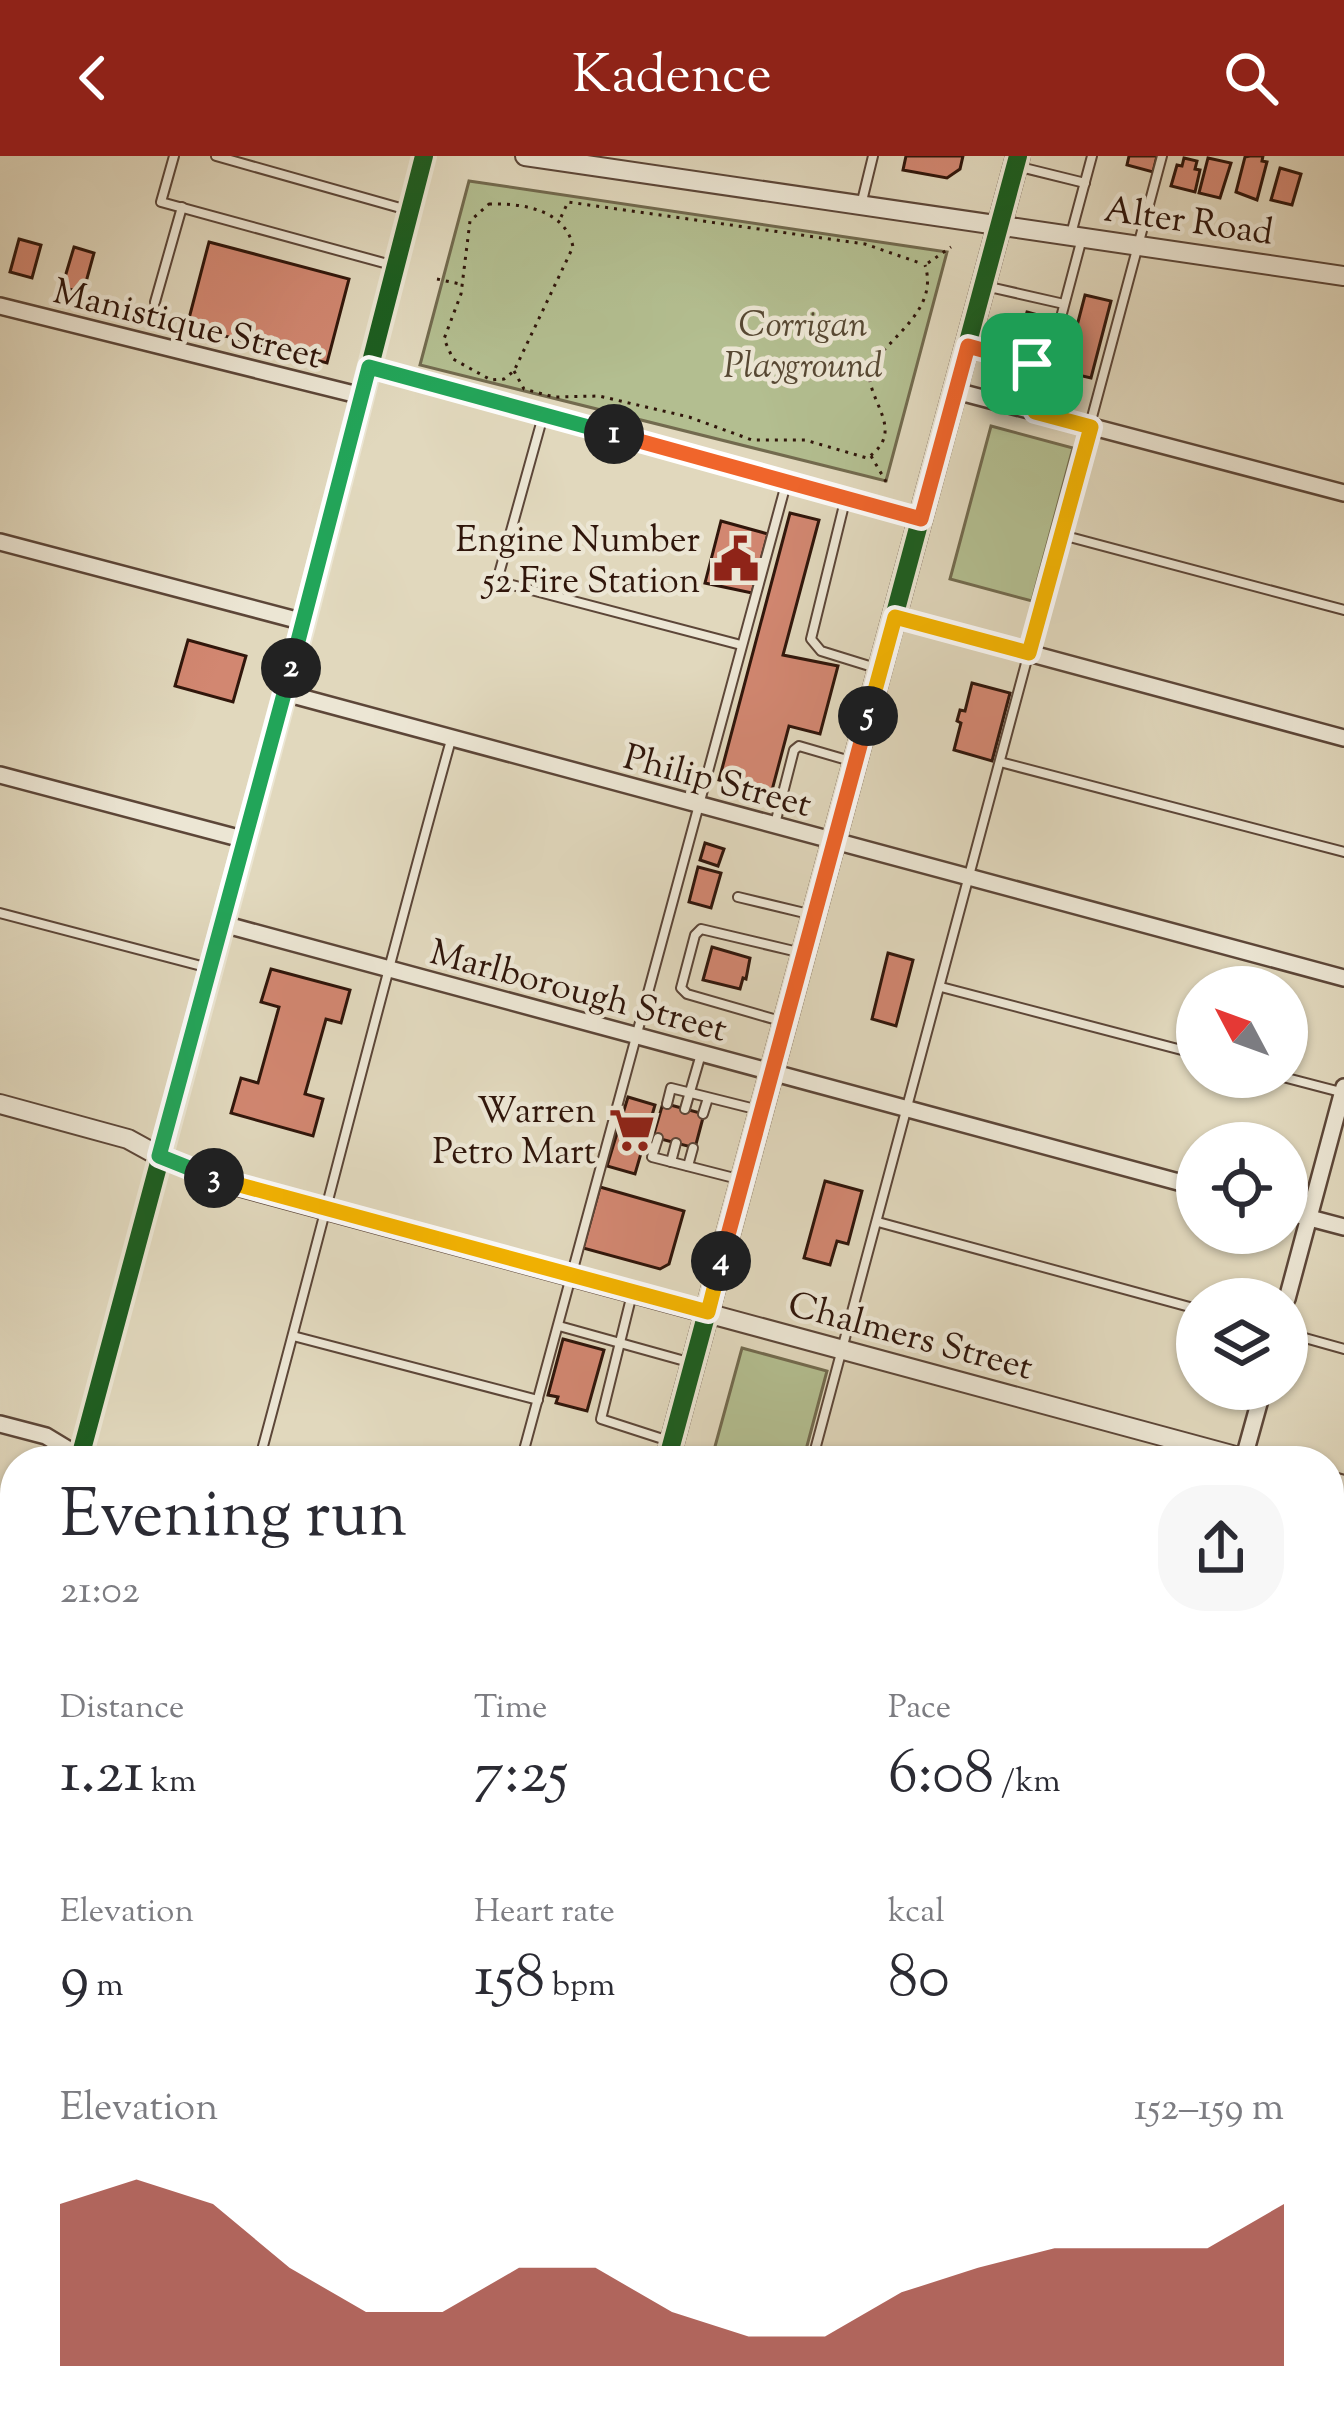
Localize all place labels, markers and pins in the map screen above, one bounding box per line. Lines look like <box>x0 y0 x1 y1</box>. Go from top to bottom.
pin <box>981 313 1083 415</box>
pin: 1 <box>584 404 644 464</box>
place label: Engine Number 52 Fire Station <box>456 516 700 609</box>
public building icon: Engine Number 52 Fire Station <box>711 534 761 584</box>
pin: 2 <box>261 638 321 698</box>
pin: 5 <box>838 686 898 746</box>
place label: Warren Petro Mart <box>432 1087 596 1180</box>
supermarket icon: Warren Petro Mart <box>607 1105 657 1155</box>
pin: 3 <box>184 1148 244 1208</box>
pin: 4 <box>691 1231 751 1291</box>

